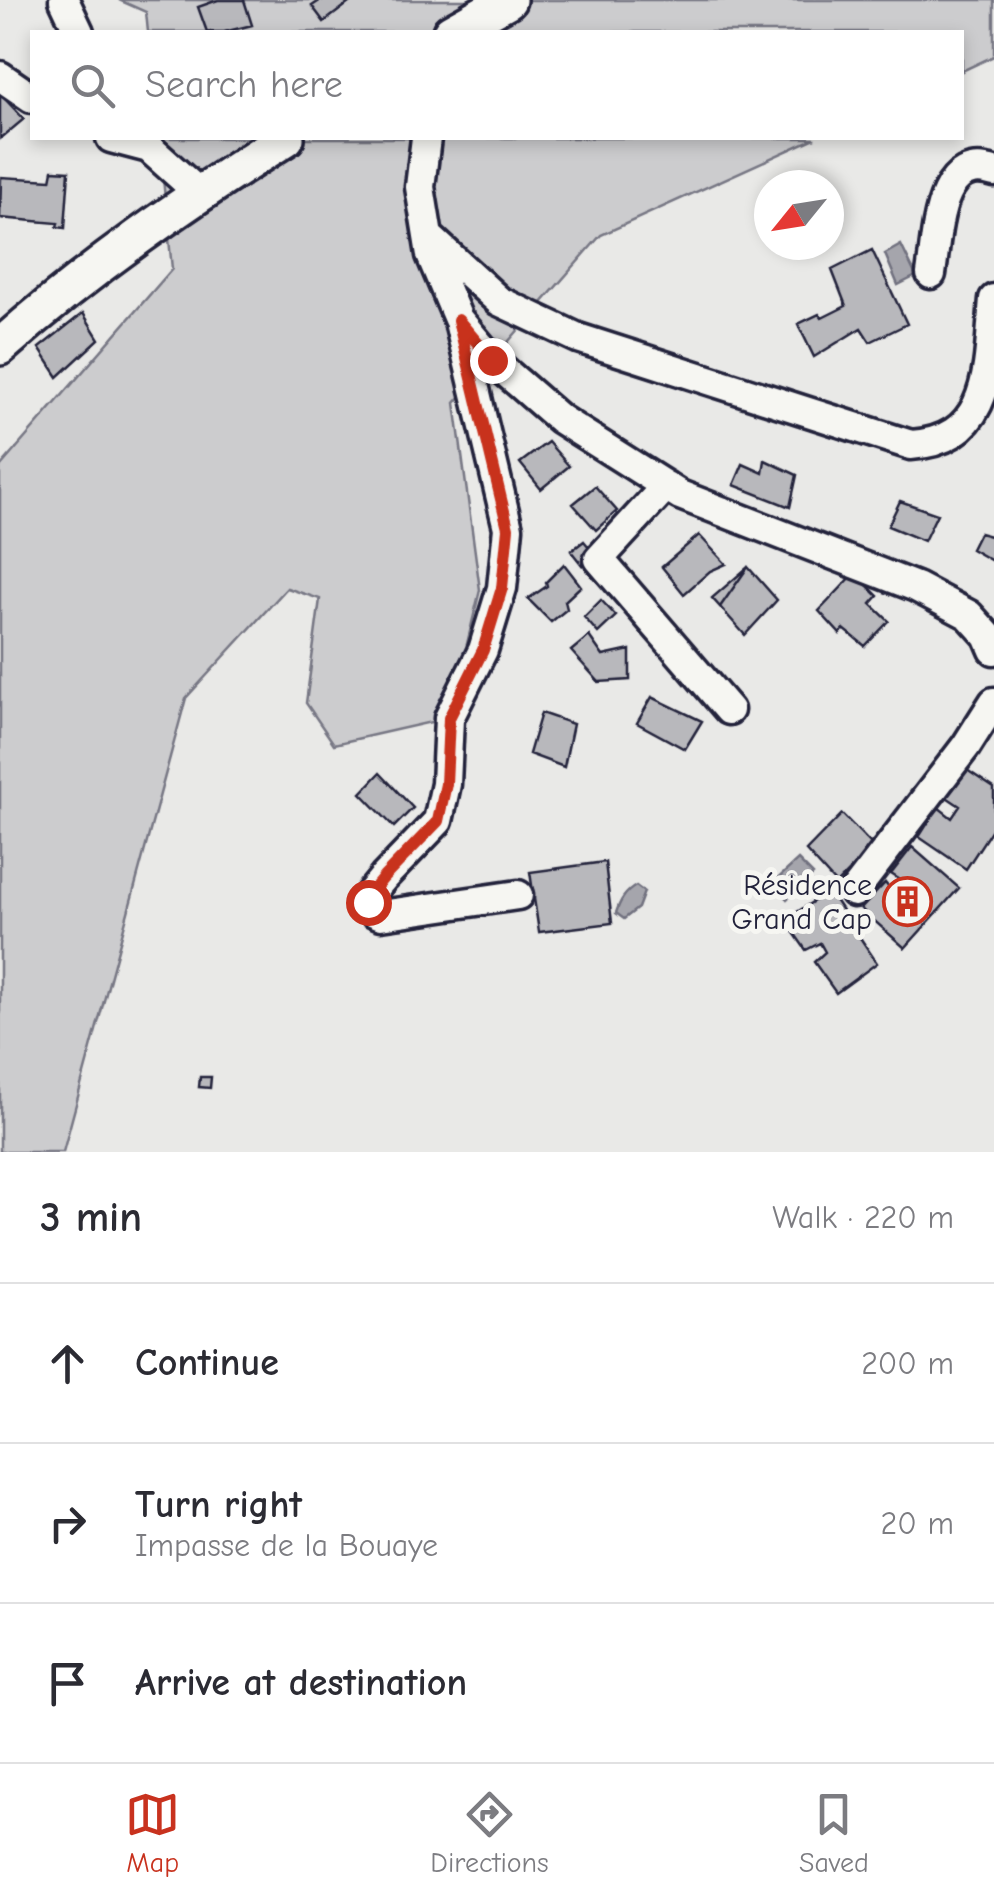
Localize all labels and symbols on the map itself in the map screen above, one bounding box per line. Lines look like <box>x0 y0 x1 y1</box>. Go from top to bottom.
north arrow <box>754 170 844 260</box>
route end <box>470 338 516 384</box>
place label: Résidence Grand Cap <box>731 868 872 937</box>
building icon: Résidence Grand Cap <box>881 876 933 928</box>
route start <box>346 880 392 926</box>

